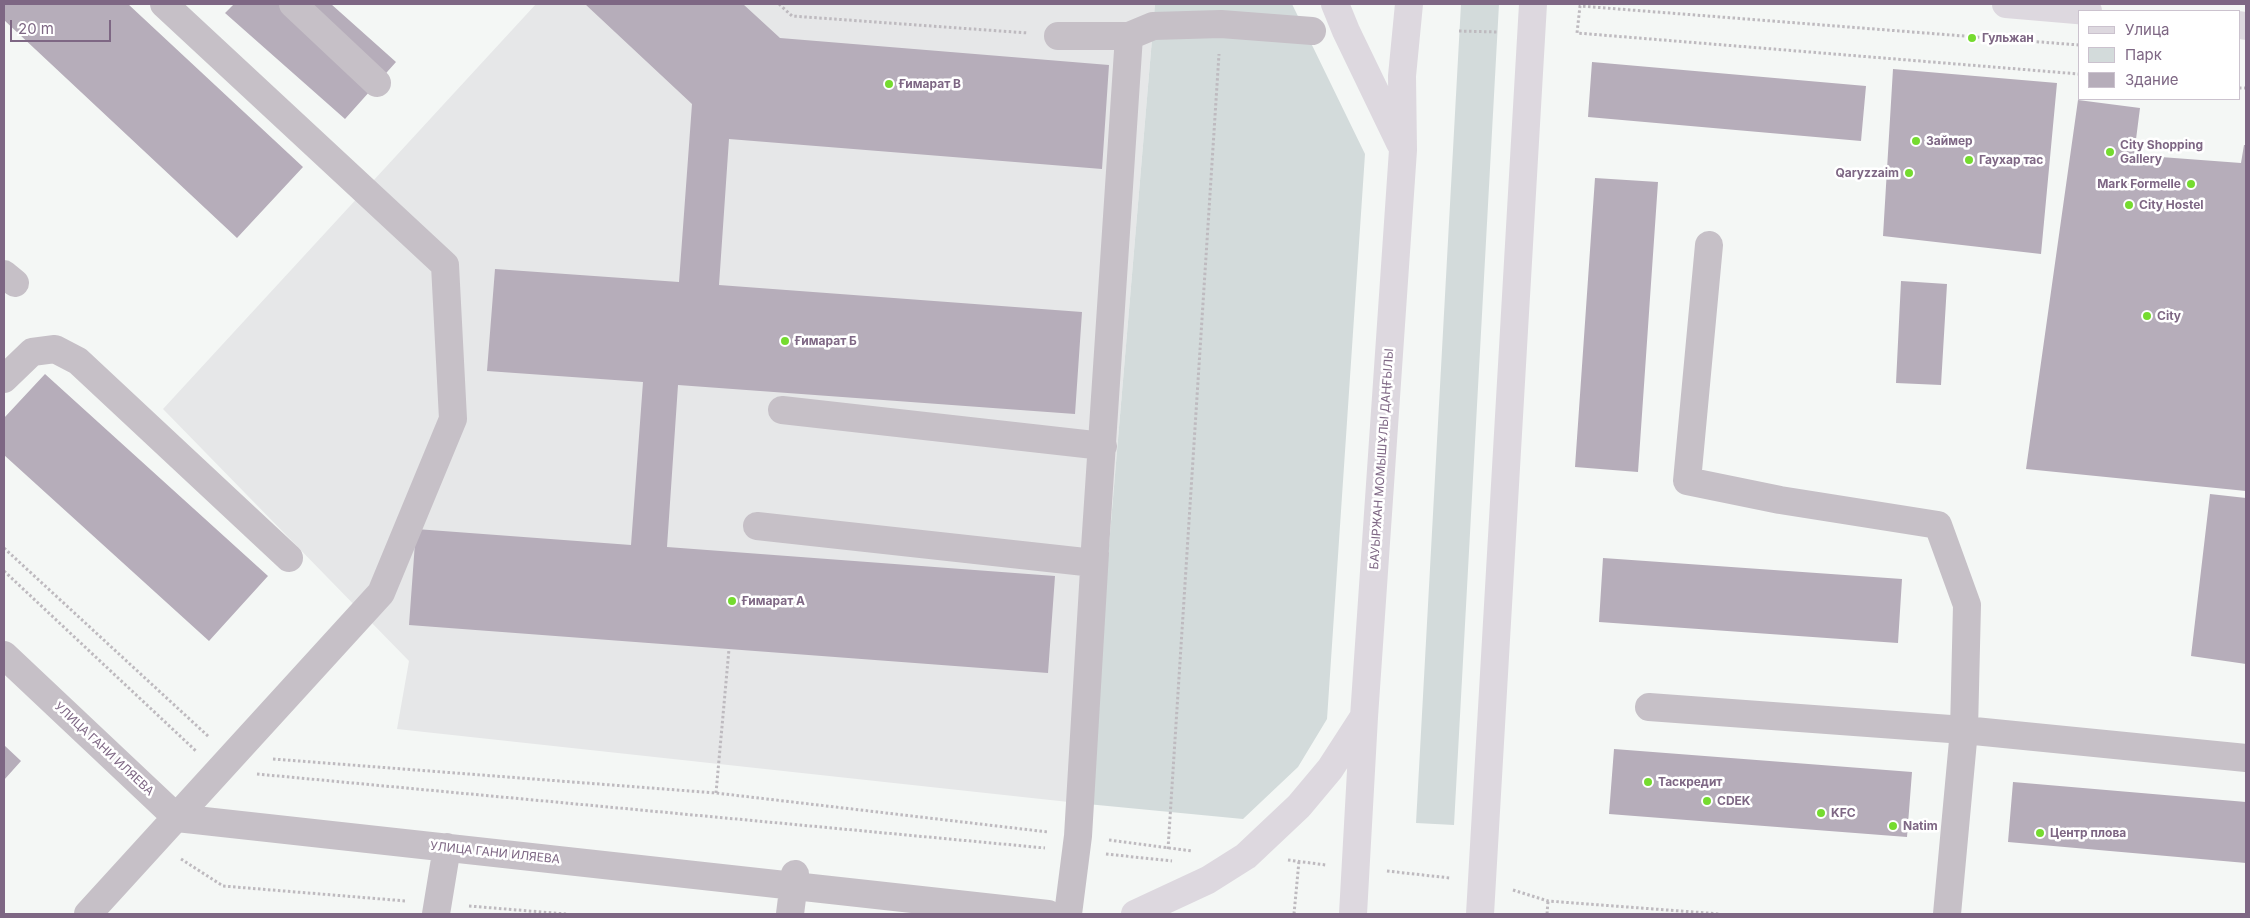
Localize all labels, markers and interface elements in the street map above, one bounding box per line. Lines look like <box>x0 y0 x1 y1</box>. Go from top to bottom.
scale bar <box>12 10 114 42</box>
legend <box>2078 10 2240 100</box>
text: 20 m <box>18 19 54 38</box>
text: Улица <box>2125 20 2169 39</box>
place label: Гульжан <box>1982 31 2034 45</box>
marker: Гульжан <box>1966 32 1978 44</box>
text: Парк <box>2125 45 2162 64</box>
text: Здание <box>2125 70 2179 89</box>
place label: Ғимарат В <box>899 77 961 91</box>
marker: Ғимарат В <box>883 78 895 90</box>
place label: Займер <box>1926 134 1973 148</box>
marker: Займер <box>1910 135 1922 147</box>
place label: City Shopping Gallery <box>2120 138 2203 166</box>
marker: City Shopping Gallery <box>2104 146 2116 158</box>
place label: Гаухар тас <box>1979 153 2043 167</box>
marker: Гаухар тас <box>1963 154 1975 166</box>
place label: Qaryzzaim <box>1835 166 1899 180</box>
marker: Qaryzzaim <box>1903 167 1915 179</box>
place label: Mark Formelle <box>2097 177 2181 191</box>
marker: Mark Formelle <box>2185 178 2197 190</box>
place label: City Hostel <box>2139 198 2204 212</box>
marker: City Hostel <box>2123 199 2135 211</box>
place label: City <box>2157 309 2181 323</box>
marker: City <box>2141 310 2153 322</box>
place label: Ғимарат Б <box>795 334 857 348</box>
marker: Ғимарат Б <box>779 335 791 347</box>
street label: БАУЫРЖАН МОМЫШҰЛЫ ДАҢҒЫЛЫ <box>1367 348 1397 570</box>
place label: Ғимарат А <box>742 594 805 608</box>
marker: Ғимарат А <box>726 595 738 607</box>
street label: УЛИЦА ГАНИ ИЛЯЕВА <box>51 699 157 799</box>
place label: Таскредит <box>1658 775 1722 789</box>
marker: Таскредит <box>1642 776 1654 788</box>
place label: CDEK <box>1717 794 1750 808</box>
marker: CDEK <box>1701 795 1713 807</box>
place label: KFC <box>1831 806 1856 820</box>
marker: KFC <box>1815 807 1827 819</box>
place label: Natim <box>1903 819 1938 833</box>
marker: Natim <box>1887 820 1899 832</box>
place label: Центр плова <box>2050 826 2126 840</box>
marker: Центр плова <box>2034 827 2046 839</box>
street label: УЛИЦА ГАНИ ИЛЯЕВА <box>429 839 561 867</box>

